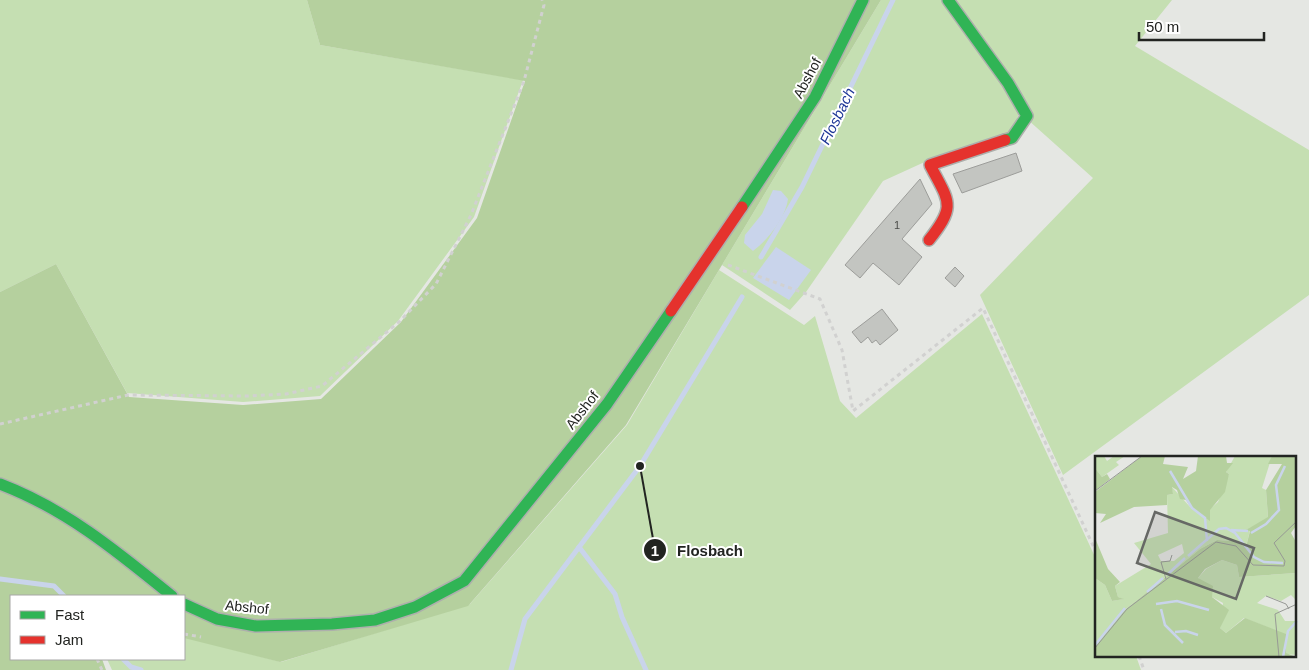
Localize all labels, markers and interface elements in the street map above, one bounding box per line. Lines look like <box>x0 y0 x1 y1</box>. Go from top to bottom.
scale bar <box>1139 10 1264 42</box>
text: 50 m <box>1146 18 1179 35</box>
street label: Abshof <box>790 55 824 101</box>
water label: Flosbach <box>816 85 858 147</box>
house number: 1 <box>894 219 900 231</box>
street label: Abshof <box>562 388 602 432</box>
inset map <box>1095 456 1296 658</box>
callout: Flosbach <box>642 535 753 565</box>
text: 1 <box>651 542 659 559</box>
text: Flosbach <box>677 542 743 559</box>
legend <box>10 595 185 660</box>
street label: Abshof <box>224 597 270 617</box>
text: Fast <box>55 606 85 623</box>
text: Jam <box>55 631 83 648</box>

